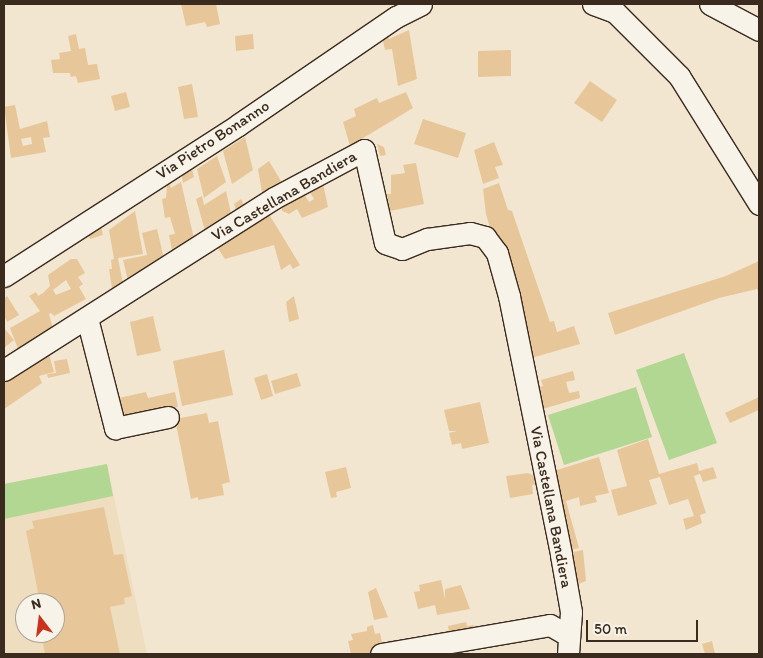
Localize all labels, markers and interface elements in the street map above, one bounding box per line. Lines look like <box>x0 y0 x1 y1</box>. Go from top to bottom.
street label: Via Pietro Bonanno <box>153 96 273 184</box>
street label: Via Castellana Bandiera <box>208 146 360 246</box>
street label: Via Castellana Bandiera <box>526 424 576 590</box>
north arrow <box>15 593 65 643</box>
text: N <box>29 595 43 613</box>
scale bar <box>588 610 700 642</box>
text: 50 m <box>594 620 627 638</box>

